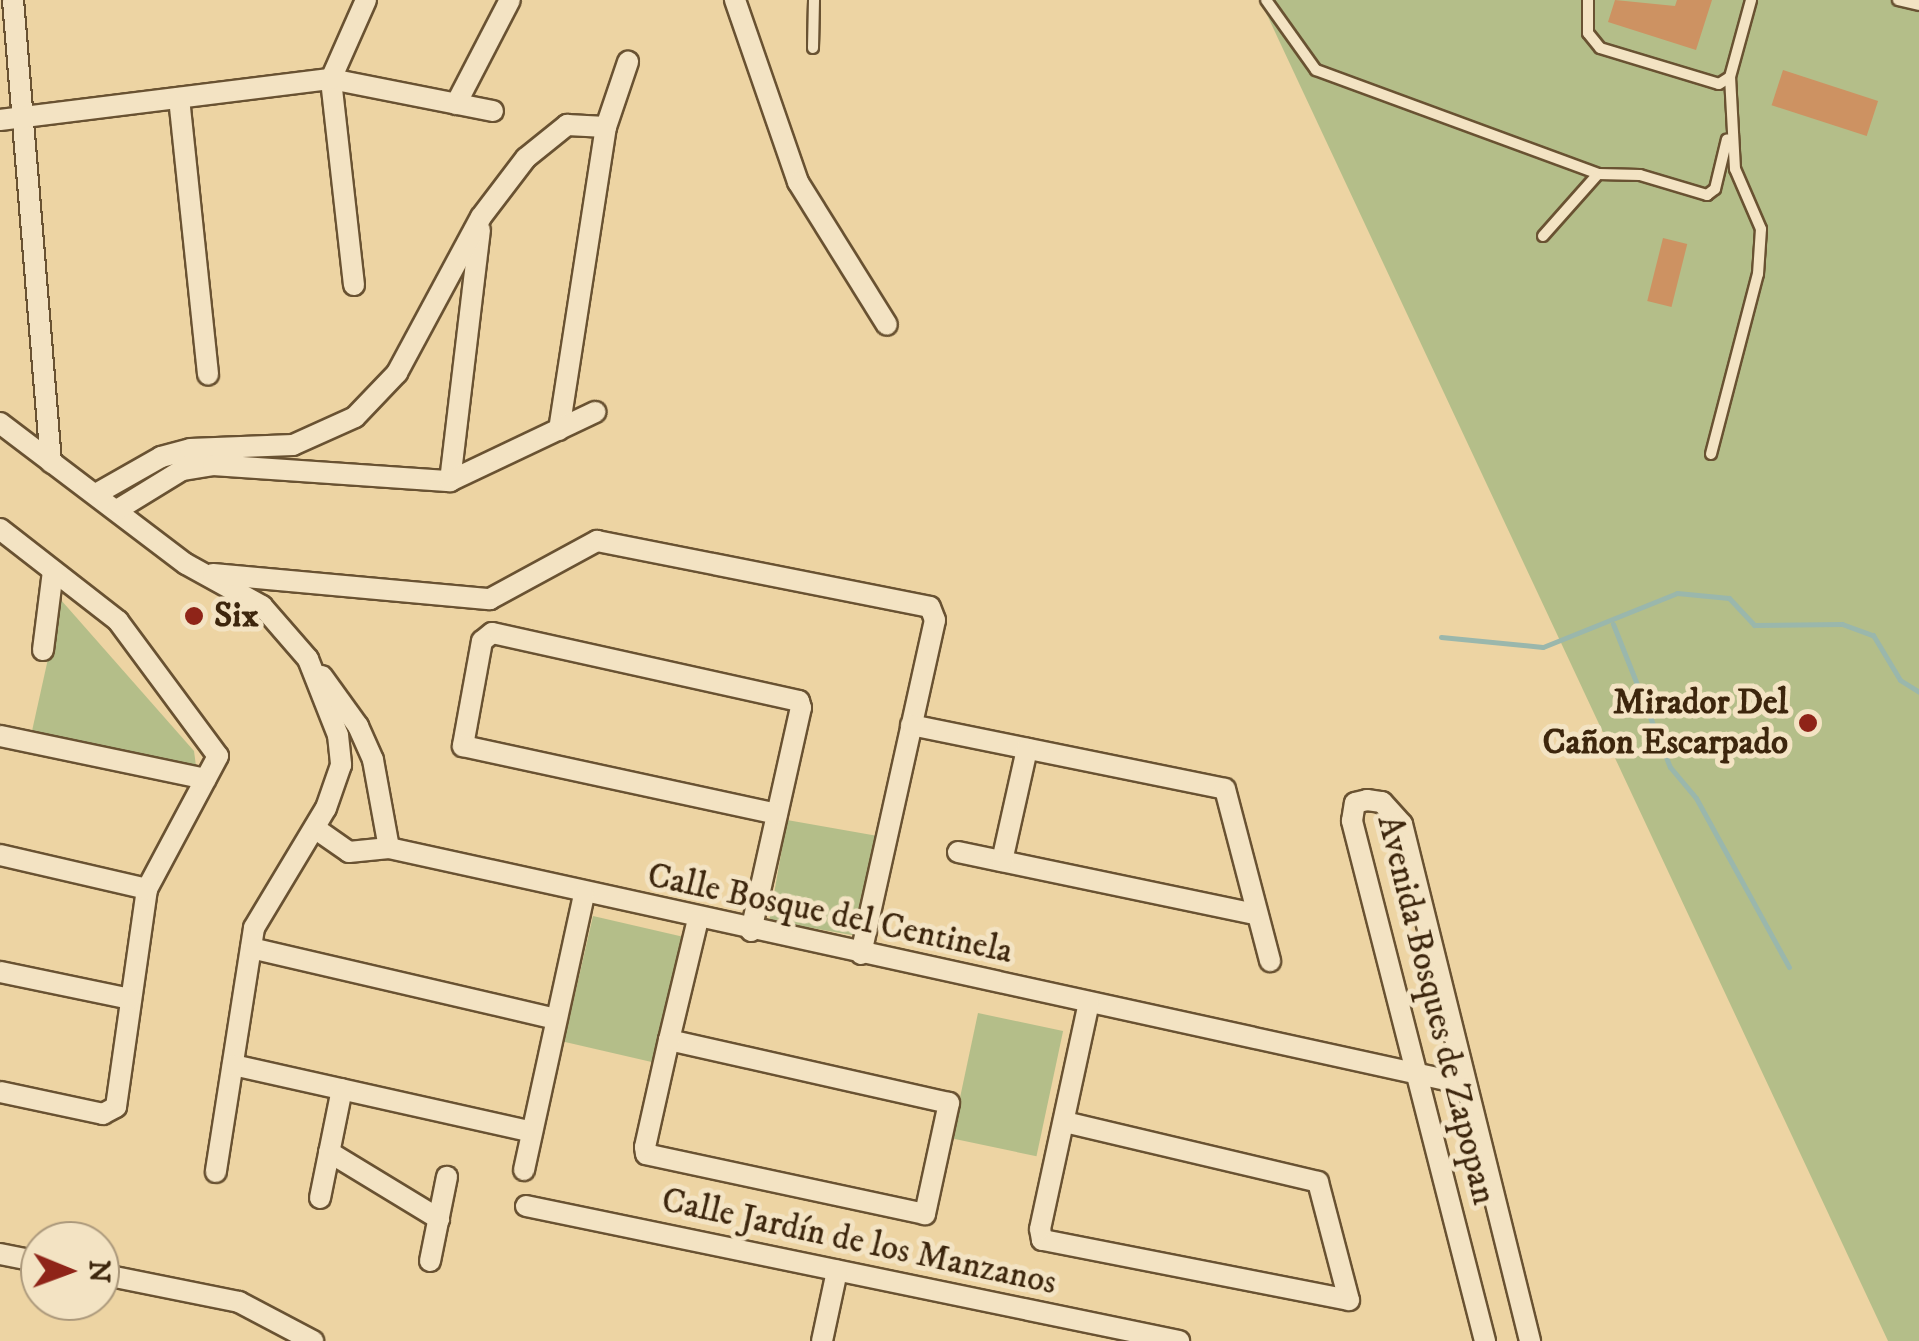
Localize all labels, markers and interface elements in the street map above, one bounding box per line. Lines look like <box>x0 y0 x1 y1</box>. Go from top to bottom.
place label: Six <box>214 595 259 637</box>
marker: Six <box>183 605 205 627</box>
place label: Mirador Del Cañon Escarpado <box>1543 682 1788 764</box>
marker: Mirador Del Cañon Escarpado <box>1797 712 1819 734</box>
street label: Avenida Bosques de Zapopan <box>1367 811 1505 1209</box>
street label: Calle Bosque del Centinela <box>644 855 1016 973</box>
street label: Calle Jardín de los Manzanos <box>658 1180 1060 1304</box>
north arrow <box>20 1221 120 1321</box>
text: N <box>81 1260 116 1283</box>

